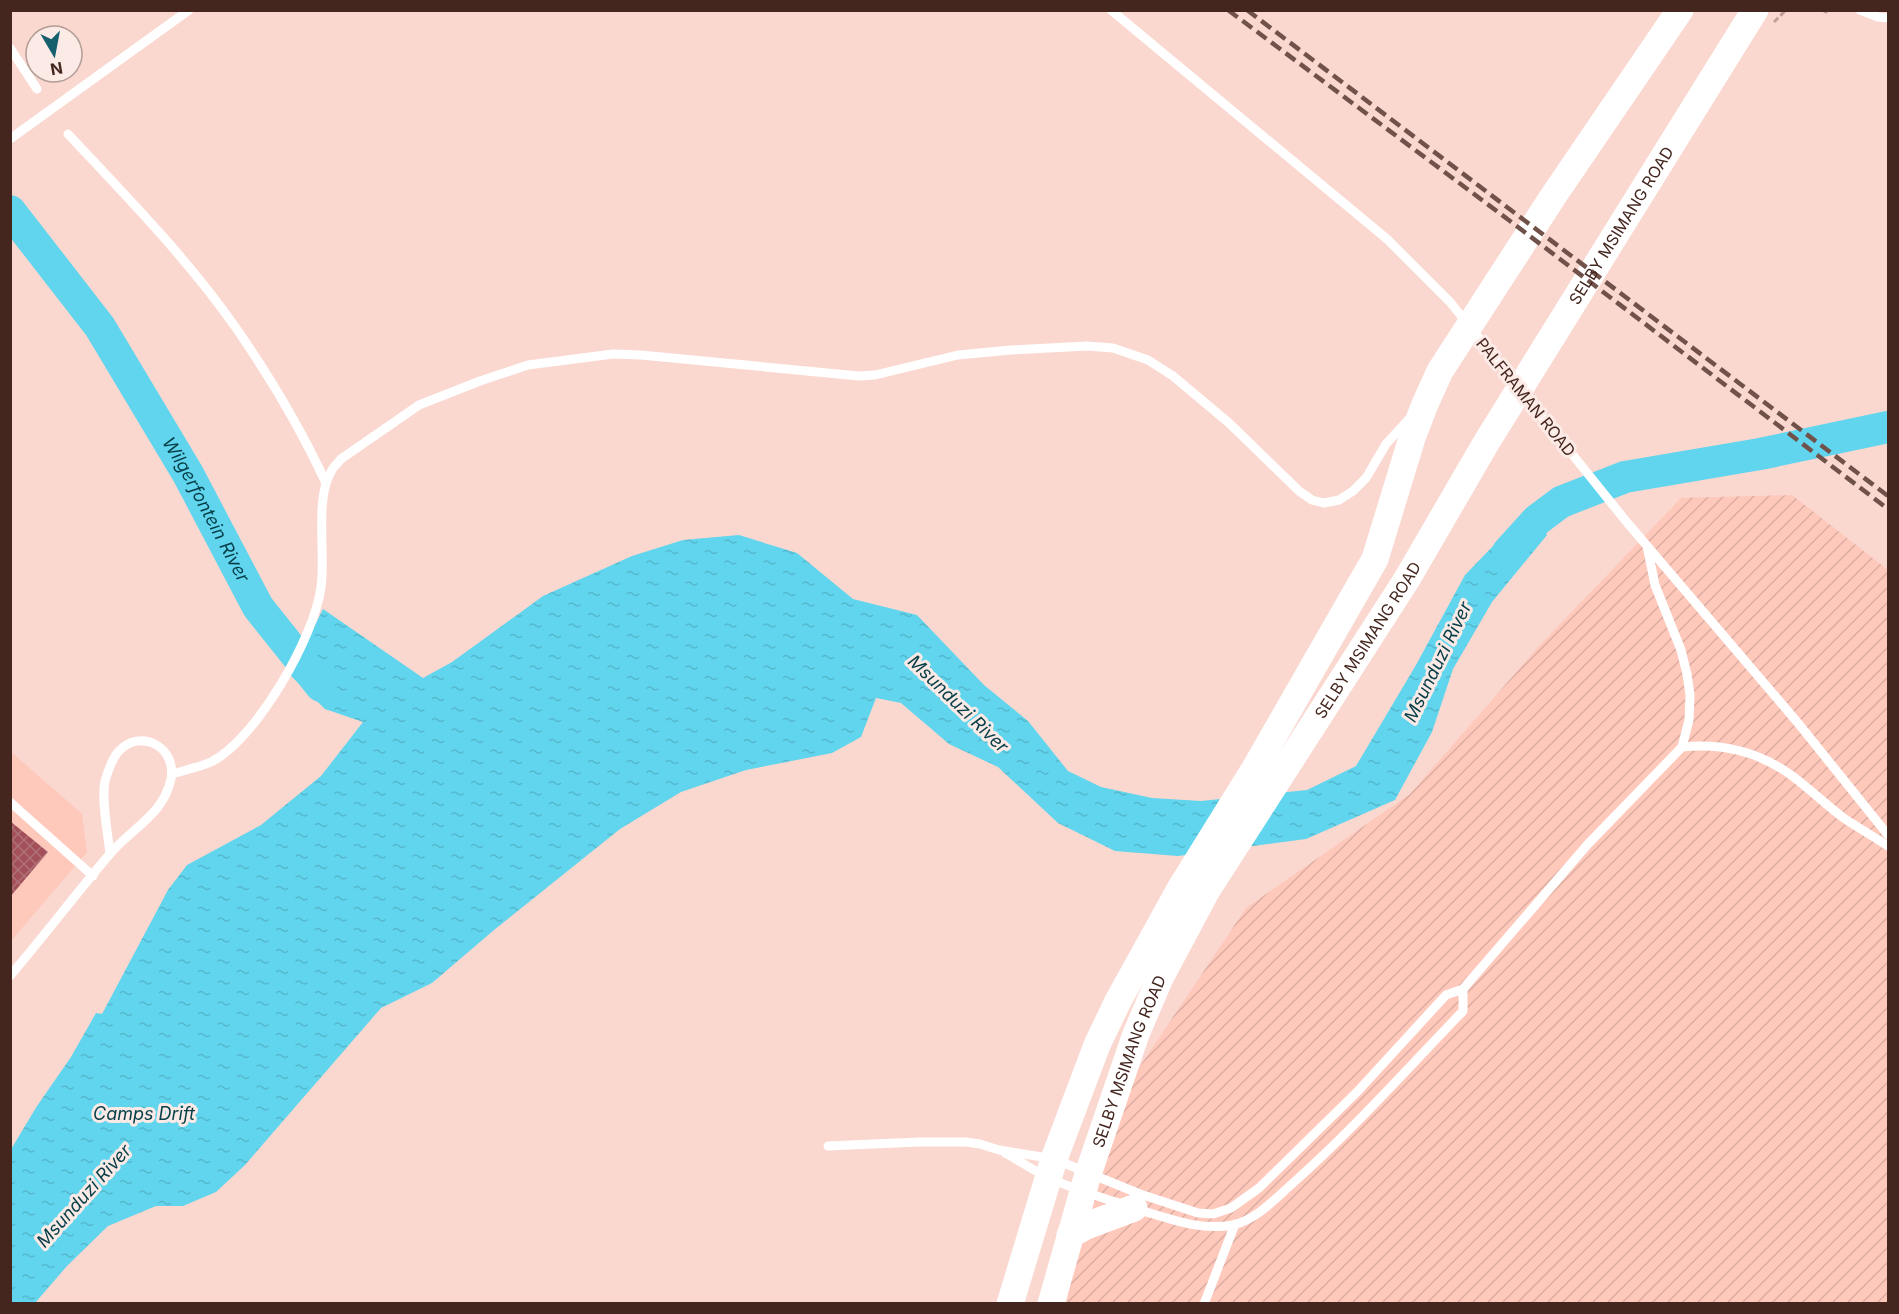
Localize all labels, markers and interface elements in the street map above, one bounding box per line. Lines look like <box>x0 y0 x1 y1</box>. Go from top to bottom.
north arrow <box>24 24 84 84</box>
text: N <box>49 58 64 80</box>
street label: SELBY MSIMANG ROAD <box>1565 143 1678 308</box>
street label: PALFRAMAN ROAD <box>1472 334 1580 460</box>
water label: Wilgerfontein River <box>158 433 255 587</box>
street label: SELBY MSIMANG ROAD <box>1310 558 1425 722</box>
water label: Msunduzi River <box>1399 597 1476 725</box>
water label: Msunduzi River <box>904 651 1014 758</box>
street label: SELBY MSIMANG ROAD <box>1088 972 1170 1150</box>
water label: Camps Drift <box>93 1103 196 1124</box>
water label: Msunduzi River <box>32 1139 136 1251</box>

